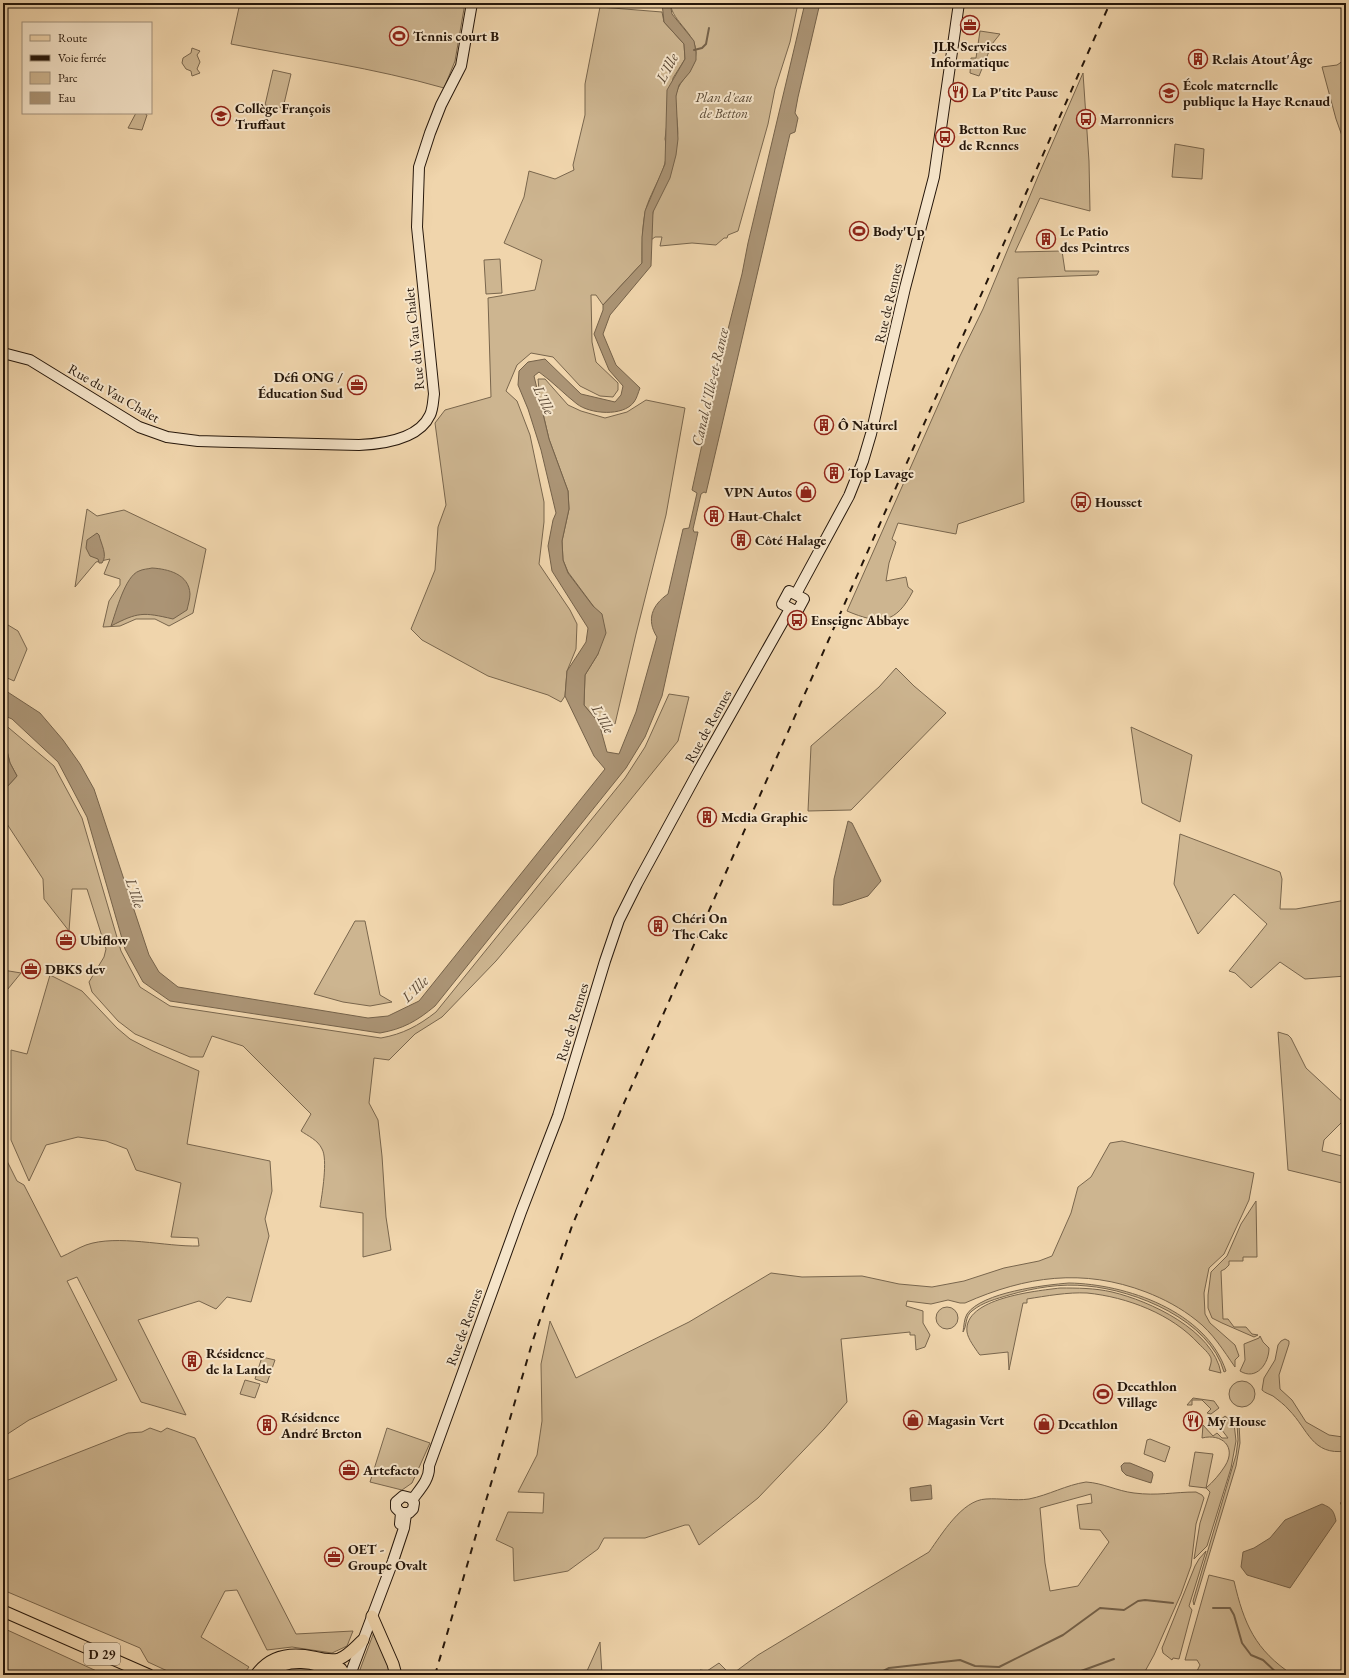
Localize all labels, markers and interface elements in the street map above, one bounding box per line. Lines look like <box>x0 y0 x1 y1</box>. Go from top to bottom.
office icon: JLR Services Informatique <box>959 14 981 36</box>
legend <box>22 22 152 114</box>
sports icon: Tennis court B <box>388 25 410 47</box>
place label: Tennis court B <box>413 27 499 45</box>
text: Route <box>58 30 88 46</box>
place label: JLR Services Informatique <box>931 37 1009 71</box>
building icon: Relais Atout'Âge <box>1187 48 1209 70</box>
water label: L'Ille <box>651 49 683 87</box>
text: Voie ferrée <box>58 50 107 66</box>
place label: Relais Atout'Âge <box>1212 50 1313 68</box>
text: Parc <box>58 70 78 86</box>
place label: École maternelle publique la Haye Renaud <box>1183 76 1331 110</box>
restaurant icon: La P'tite Pause <box>947 81 969 103</box>
school or university icon: École maternelle publique la Haye Renaud <box>1158 82 1180 104</box>
place label: La P'tite Pause <box>972 83 1058 101</box>
park label: Plan d'eau de Betton <box>695 88 753 122</box>
text: Eau <box>58 90 76 106</box>
place label: Collège François Truffaut <box>235 99 331 133</box>
school or university icon: Collège François Truffaut <box>210 105 232 127</box>
bus stop icon: Marronniers <box>1075 108 1097 130</box>
place label: Marronniers <box>1100 110 1174 128</box>
place label: Betton Rue de Rennes <box>959 120 1027 154</box>
bus stop icon: Betton Rue de Rennes <box>934 126 956 148</box>
sports icon: Body'Up <box>848 220 870 242</box>
place label: Body'Up <box>873 222 925 240</box>
place label: Le Patio des Peintres <box>1060 222 1129 256</box>
building icon: Le Patio des Peintres <box>1035 228 1057 250</box>
street label: Rue de Rennes <box>870 261 906 345</box>
street label: Rue du Vau Chalet <box>400 286 428 391</box>
water label: Canal d'Ille-et-Rance <box>687 325 733 448</box>
street label: Rue du Vau Chalet <box>65 360 163 427</box>
place label: Défi ONG / Éducation Sud <box>258 368 343 402</box>
office icon: Défi ONG / Éducation Sud <box>346 374 368 396</box>
water label: L'Ille <box>529 381 560 418</box>
building icon: Ô Naturel <box>813 414 835 436</box>
place label: Ô Naturel <box>838 416 898 434</box>
building icon: Top Lavage <box>823 462 845 484</box>
place label: Top Lavage <box>848 464 914 482</box>
shop icon: VPN Autos <box>795 481 817 503</box>
place label: VPN Autos <box>724 483 792 501</box>
bus stop icon: Housset <box>1070 491 1092 513</box>
place label: Housset <box>1095 493 1143 511</box>
building icon: Haut-Chalet <box>703 505 725 527</box>
place label: Haut-Chalet <box>728 507 802 525</box>
building icon: Côté Halage <box>730 529 752 551</box>
place label: Côté Halage <box>755 531 827 549</box>
bus stop icon: Enseigne Abbaye <box>786 609 808 631</box>
place label: Enseigne Abbaye <box>811 611 909 629</box>
street label: Rue de Rennes <box>680 686 736 766</box>
water label: L'Ille <box>587 700 620 738</box>
building icon: Media Graphic <box>696 806 718 828</box>
place label: Media Graphic <box>721 808 808 826</box>
water label: L'Ille <box>121 874 150 911</box>
place label: Chéri On The Cake <box>672 909 728 943</box>
building icon: Chéri On The Cake <box>647 915 669 937</box>
office icon: Ubiflow <box>55 929 77 951</box>
place label: Ubiflow <box>80 931 128 949</box>
office icon: DBKS dev <box>20 958 42 980</box>
place label: DBKS dev <box>45 960 106 978</box>
water label: L'Ille <box>396 971 433 1007</box>
street label: Rue de Rennes <box>552 980 593 1063</box>
street label: Rue de Rennes <box>442 1285 487 1368</box>
place label: Résidence de la Lande <box>206 1344 272 1378</box>
building icon: Résidence de la Lande <box>181 1350 203 1372</box>
place label: Decathlon Village <box>1117 1377 1177 1411</box>
sports icon: Decathlon Village <box>1092 1383 1114 1405</box>
place label: Résidence André Breton <box>280 1408 362 1442</box>
shop icon: Magasin Vert <box>902 1409 924 1431</box>
restaurant icon: My House <box>1182 1410 1204 1432</box>
place label: Magasin Vert <box>927 1411 1005 1429</box>
place label: My House <box>1207 1412 1266 1430</box>
shop icon: Decathlon <box>1033 1413 1055 1435</box>
building icon: Résidence André Breton <box>256 1414 278 1436</box>
place label: Decathlon <box>1058 1415 1118 1433</box>
office icon: Artefacto <box>338 1459 360 1481</box>
place label: Artefacto <box>362 1461 419 1479</box>
place label: OET - Groupe Ovalt <box>348 1540 428 1574</box>
office icon: OET - Groupe Ovalt <box>323 1546 345 1568</box>
road number: D 29 <box>84 1643 120 1665</box>

